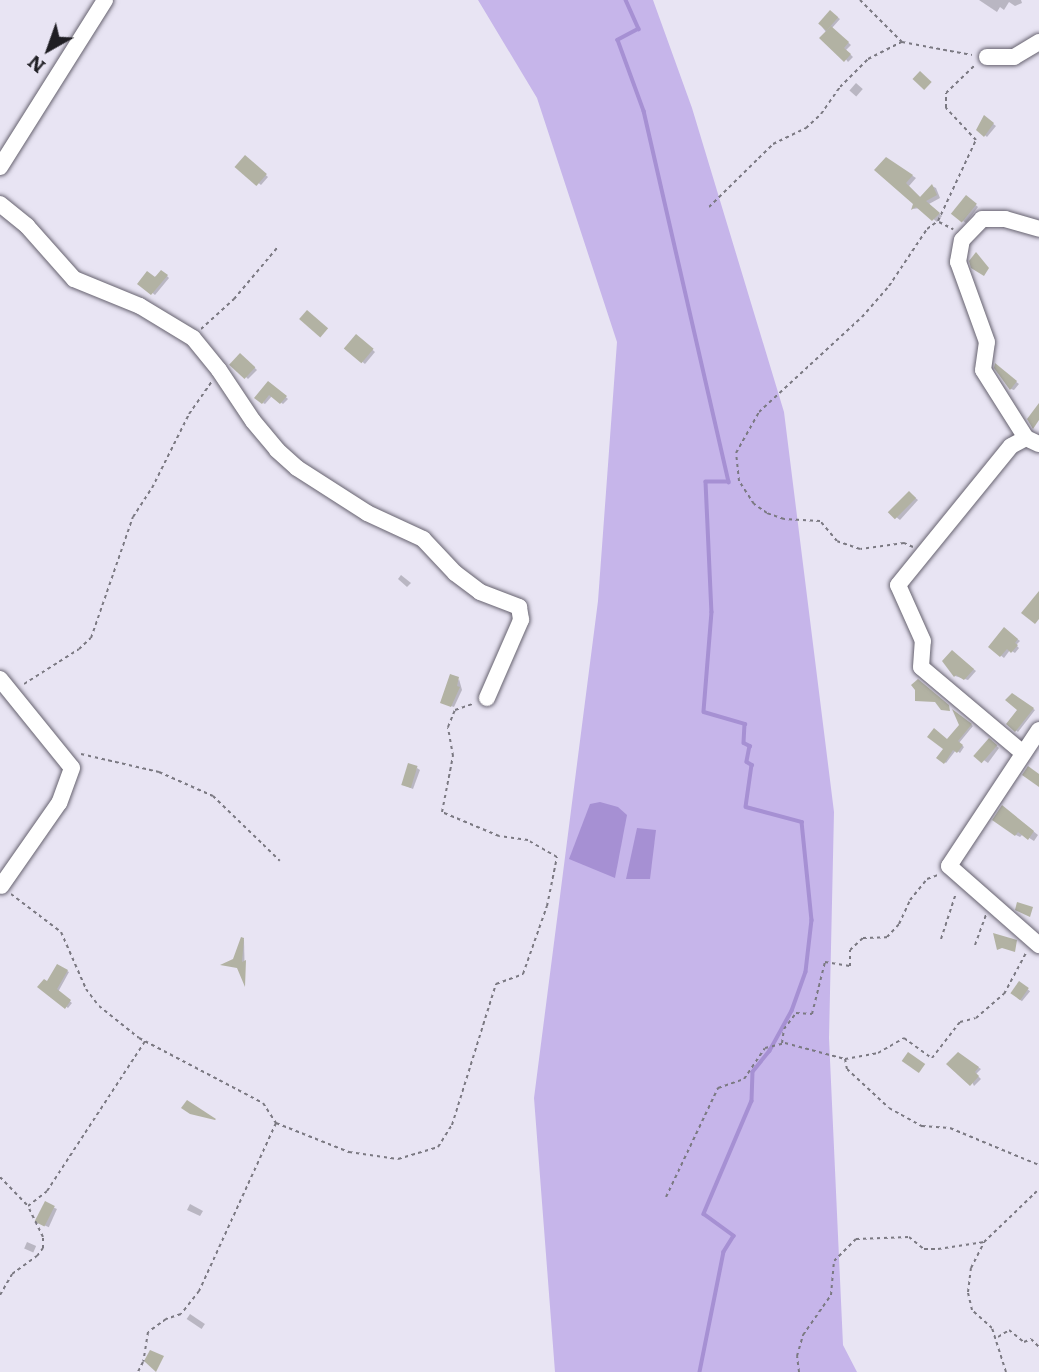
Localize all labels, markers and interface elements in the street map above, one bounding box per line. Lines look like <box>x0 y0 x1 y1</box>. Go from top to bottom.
north arrow <box>14 14 84 84</box>
text: N <box>20 49 51 81</box>

